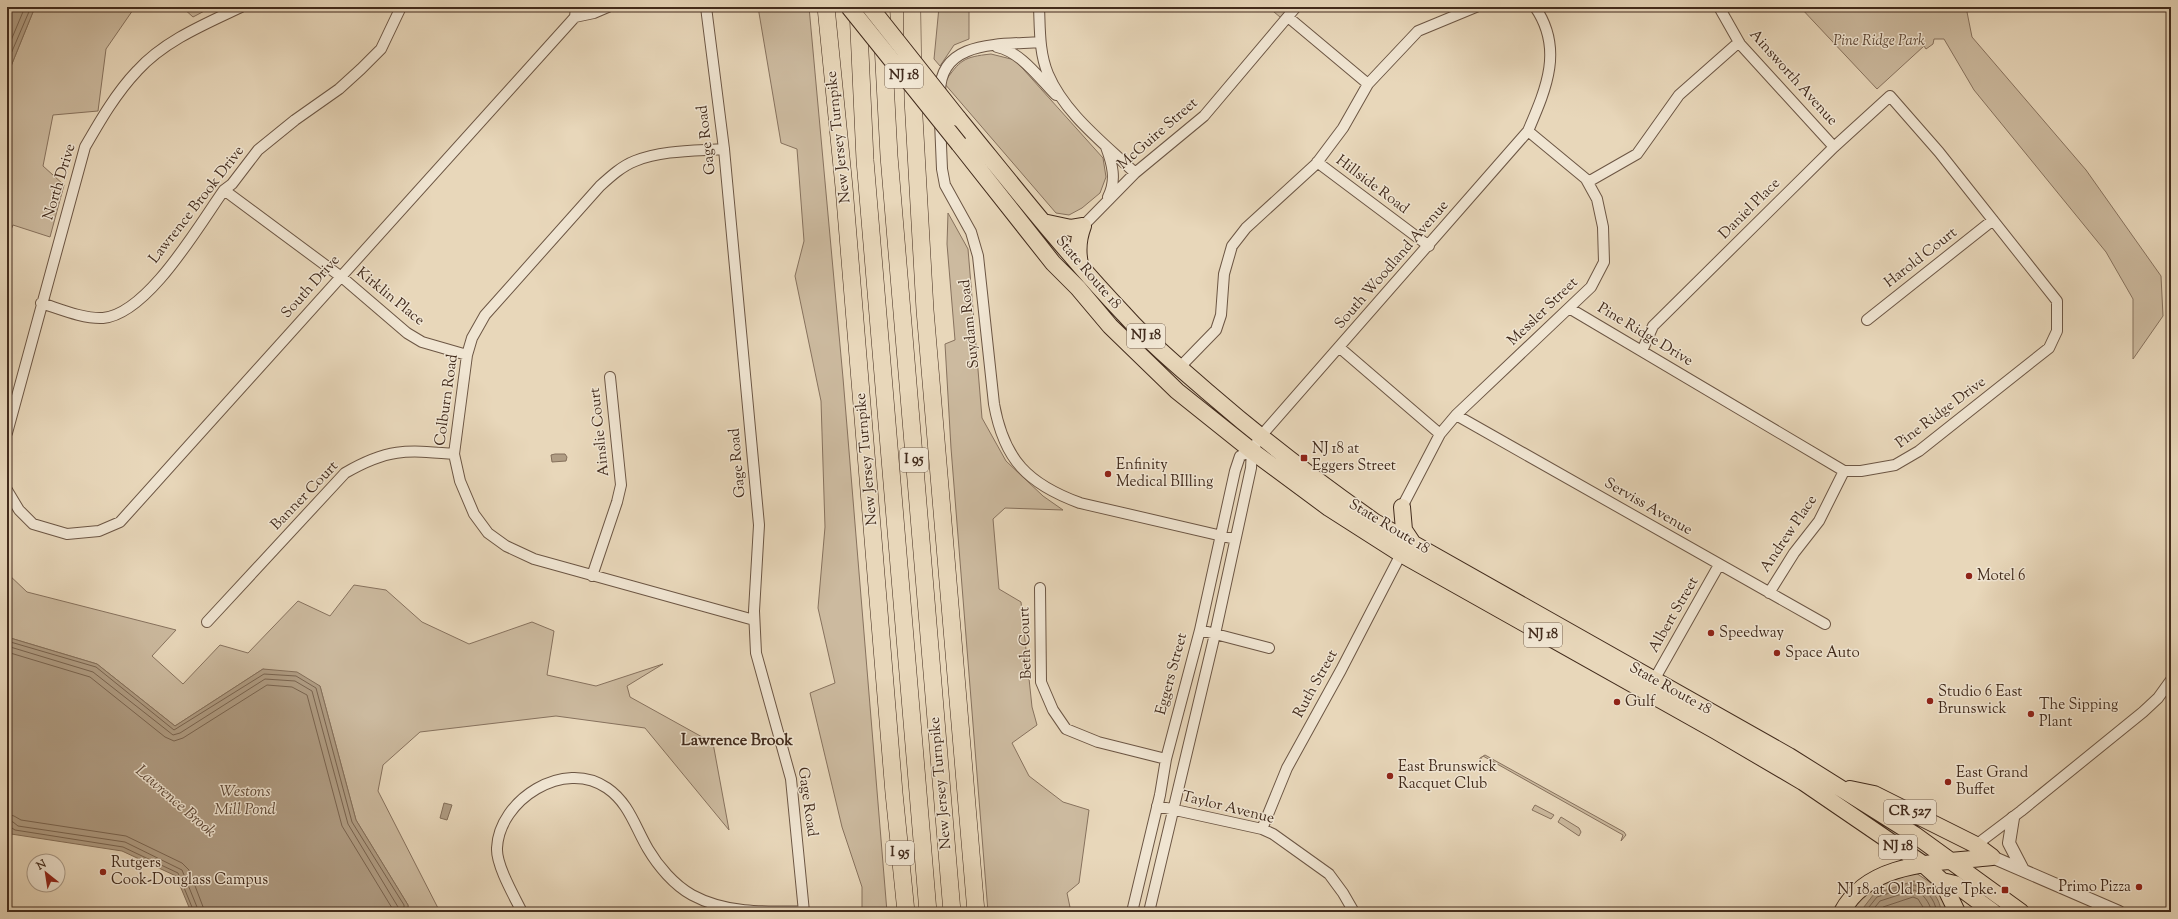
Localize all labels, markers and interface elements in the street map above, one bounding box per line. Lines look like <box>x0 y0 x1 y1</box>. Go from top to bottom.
street label: Ainsworth Avenue <box>1744 25 1842 131</box>
park label: Pine Ridge Park <box>1833 31 1925 52</box>
road number: NJ 18 <box>885 64 923 88</box>
street label: New Jersey Turnpike <box>822 70 856 204</box>
street label: McGuire Street <box>1113 93 1203 175</box>
street label: Gage Road <box>692 103 722 176</box>
street label: North Drive <box>38 141 82 223</box>
street label: Lawrence Brook Drive <box>144 142 250 268</box>
street label: Hillside Road <box>1331 150 1413 220</box>
street label: Daniel Place <box>1715 174 1785 244</box>
street label: South Woodland Avenue <box>1330 196 1454 334</box>
street label: Harold Court <box>1880 223 1962 293</box>
street label: State Route 18 <box>1050 232 1126 314</box>
street label: South Drive <box>277 251 345 323</box>
street label: Kirklin Place <box>351 263 429 331</box>
street label: Messler Street <box>1503 273 1583 351</box>
street label: Suydam Road <box>955 278 985 370</box>
street label: Pine Ridge Drive <box>1593 298 1697 372</box>
road number: NJ 18 <box>1127 324 1165 348</box>
street label: Colburn Road <box>430 352 464 447</box>
street label: Pine Ridge Drive <box>1891 372 1991 454</box>
street label: Ainslie Court <box>585 387 615 477</box>
street label: New Jersey Turnpike <box>851 392 883 526</box>
street label: Gage Road <box>724 427 752 499</box>
place label: NJ 18 at Eggers Street <box>1312 439 1396 477</box>
road number: I 95 <box>900 448 928 472</box>
marker: NJ 18 at Eggers Street <box>1299 453 1309 463</box>
place label: Enfinity Medical BIlling <box>1116 455 1213 493</box>
street label: Banner Court <box>267 457 343 535</box>
marker: Enfinity Medical BIlling <box>1103 469 1113 479</box>
street label: Serviss Avenue <box>1600 473 1696 541</box>
street label: Andrew Place <box>1755 491 1823 577</box>
street label: State Route 18 <box>1344 495 1434 559</box>
place label: Motel 6 <box>1977 566 2026 587</box>
marker: Motel 6 <box>1964 571 1974 581</box>
street label: Albert Street <box>1644 573 1704 657</box>
street label: Beth Court <box>1014 606 1038 680</box>
road number: NJ 18 <box>1524 623 1562 647</box>
place label: Speedway <box>1719 623 1784 644</box>
marker: Speedway <box>1706 628 1716 638</box>
street label: Eggers Street <box>1151 631 1193 717</box>
place label: Space Auto <box>1785 643 1860 664</box>
street label: Ruth Street <box>1289 646 1343 722</box>
marker: Space Auto <box>1772 648 1782 658</box>
street label: State Route 18 <box>1625 658 1715 720</box>
place label: Studio 6 East Brunswick <box>1938 682 2022 720</box>
place label: Gulf <box>1625 692 1656 713</box>
place label: The Sipping Plant <box>2039 695 2118 733</box>
marker: Studio 6 East Brunswick <box>1925 696 1935 706</box>
marker: Gulf <box>1612 697 1622 707</box>
marker: The Sipping Plant <box>2026 709 2036 719</box>
street label: New Jersey Turnpike <box>925 716 957 850</box>
district label: Lawrence Brook <box>681 730 793 753</box>
place label: East Brunswick Racquet Club <box>1398 757 1497 795</box>
water label: Lawrence Brook <box>130 760 220 844</box>
place label: East Grand Buffet <box>1956 763 2029 801</box>
street label: Gage Road <box>792 766 822 839</box>
marker: East Brunswick Racquet Club <box>1385 771 1395 781</box>
marker: East Grand Buffet <box>1943 777 1953 787</box>
water label: Westons Mill Pond <box>214 781 276 822</box>
street label: Taylor Avenue <box>1180 786 1276 830</box>
road number: CR 527 <box>1884 800 1936 824</box>
road number: NJ 18 <box>1879 835 1917 859</box>
road number: I 95 <box>886 841 914 865</box>
north arrow <box>26 853 66 893</box>
place label: Rutgers Cook-Douglass Campus <box>111 853 268 891</box>
text: N <box>33 856 49 875</box>
marker: Rutgers Cook-Douglass Campus <box>98 867 108 877</box>
place label: Primo Pizza <box>2058 877 2131 898</box>
place label: NJ 18 at Old Bridge Tpke. <box>1837 880 1997 901</box>
marker: Primo Pizza <box>2134 882 2144 892</box>
marker: NJ 18 at Old Bridge Tpke. <box>2000 885 2010 895</box>

